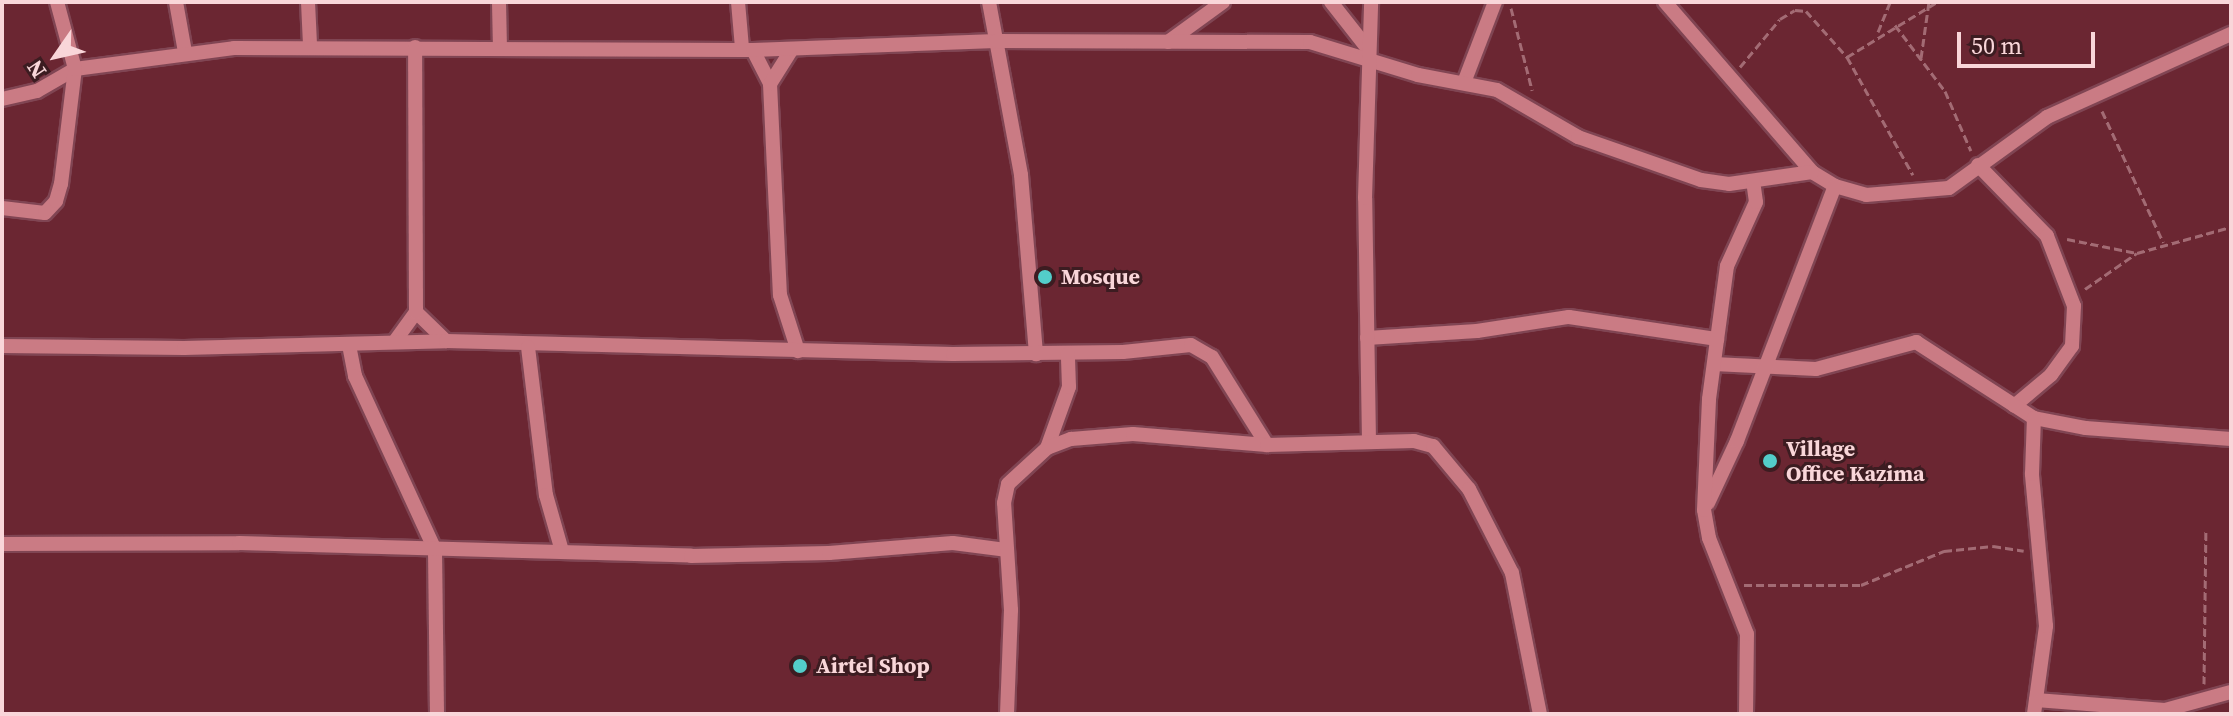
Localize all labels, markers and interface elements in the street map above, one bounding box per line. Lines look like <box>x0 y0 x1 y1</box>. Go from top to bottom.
north arrow <box>16 16 96 96</box>
scale bar <box>1961 16 2099 66</box>
text: 50 m <box>1971 29 2022 62</box>
text: N <box>19 54 53 84</box>
place label: Mosque <box>1061 264 1140 290</box>
marker: Mosque <box>1036 268 1054 286</box>
place label: Village Office Kazima <box>1786 435 1925 486</box>
marker: Village Office Kazima <box>1761 452 1779 470</box>
place label: Airtel Shop <box>816 653 930 679</box>
marker: Airtel Shop <box>791 657 809 675</box>

